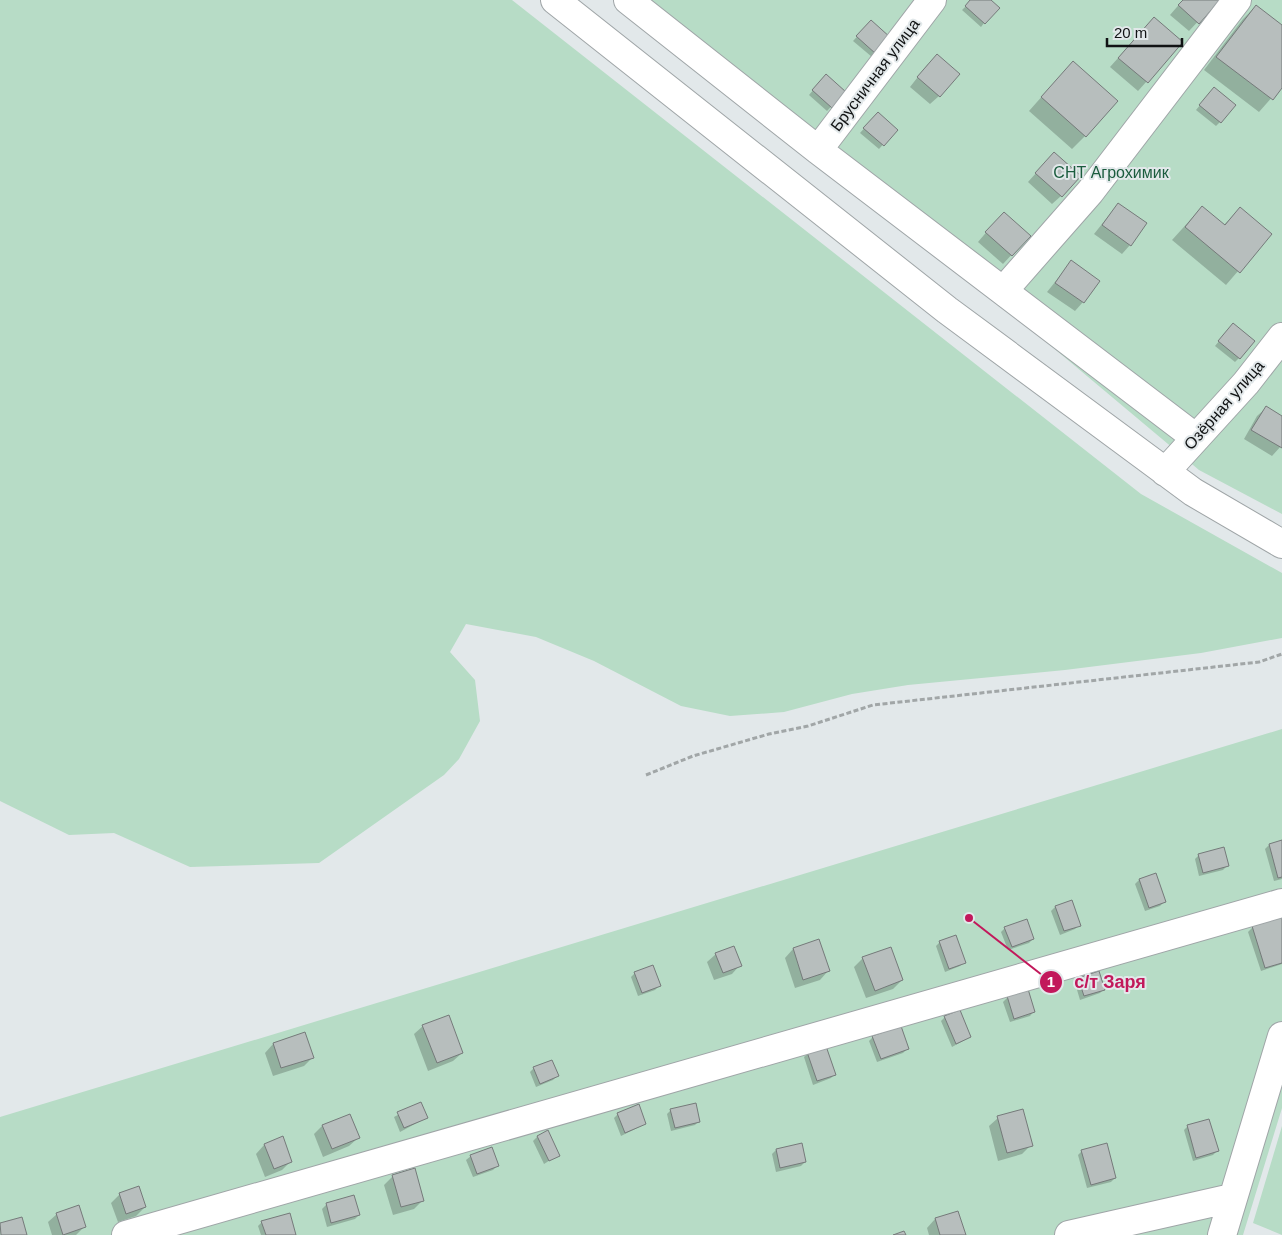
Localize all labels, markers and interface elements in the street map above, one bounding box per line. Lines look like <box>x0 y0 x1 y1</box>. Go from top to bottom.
scale bar <box>1107 15 1182 47</box>
street label: Брусничная улица <box>827 16 923 134</box>
text: 20 m <box>1114 24 1147 41</box>
park label: СНТ Агрохимик <box>1053 164 1170 181</box>
street label: Озёрная улица <box>1181 357 1267 453</box>
callout: с/т Заря <box>1039 966 1155 999</box>
text: с/т Заря <box>1074 972 1146 992</box>
text: 1 <box>1047 973 1055 990</box>

